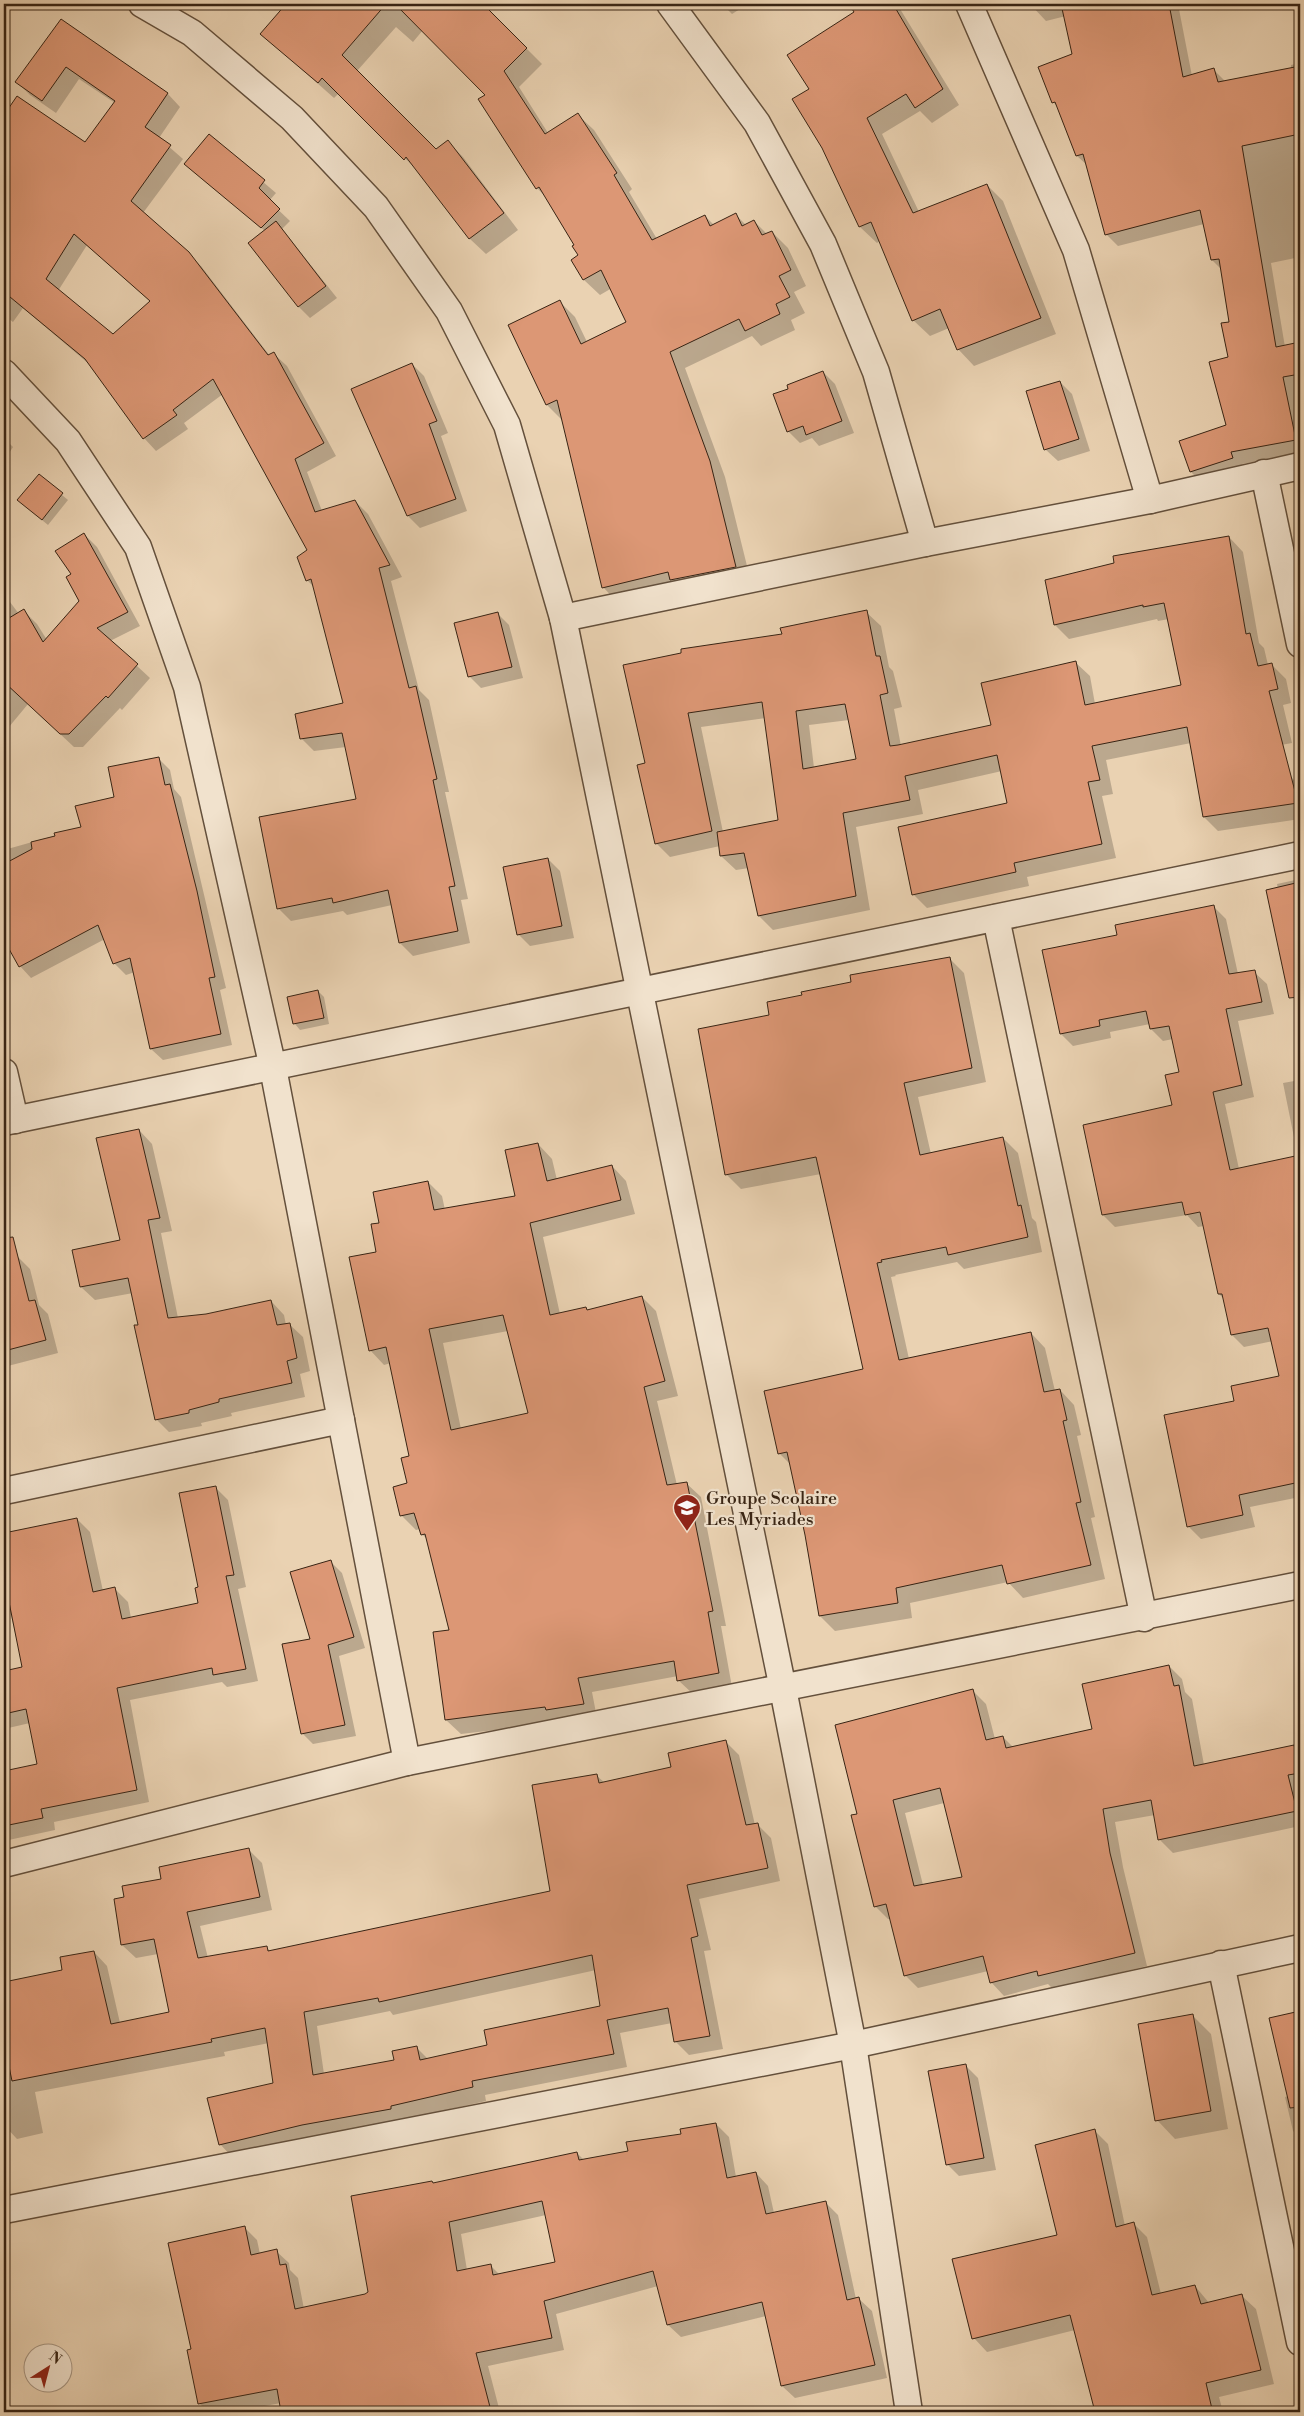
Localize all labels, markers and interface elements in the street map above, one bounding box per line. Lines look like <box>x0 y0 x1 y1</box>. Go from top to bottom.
place label: Groupe Scolaire Les Myriades <box>706 1487 837 1531</box>
school or university icon: Groupe Scolaire Les Myriades <box>672 1493 702 1532</box>
north arrow <box>22 2344 72 2394</box>
text: N <box>45 2348 65 2369</box>

